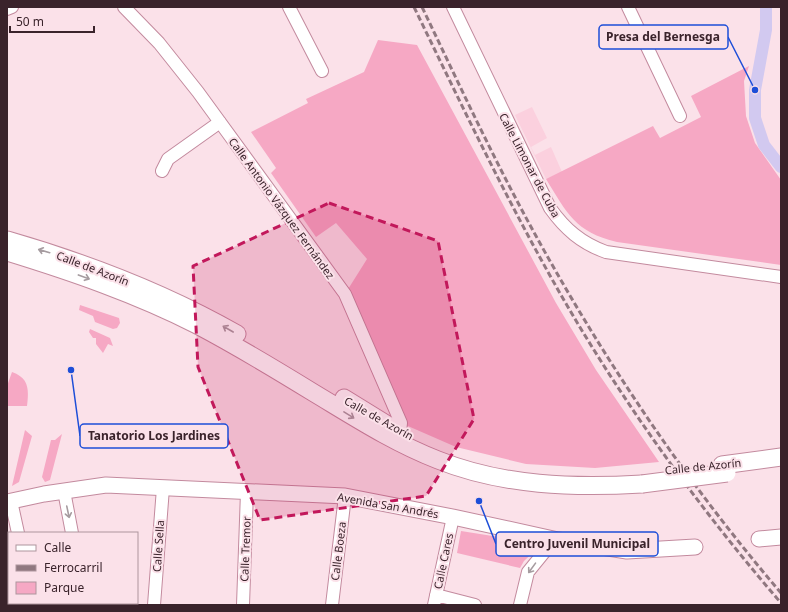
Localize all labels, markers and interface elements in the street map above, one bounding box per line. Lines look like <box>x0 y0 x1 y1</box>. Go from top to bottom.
scale bar <box>10 8 94 34</box>
text: 50 m <box>16 13 44 30</box>
callout: Presa del Bernesga <box>599 25 728 49</box>
text: Presa del Bernesga <box>606 28 720 45</box>
street label: Calle Limonar de Cuba <box>496 110 564 220</box>
street label: Calle Antonio Vázquez Fernández <box>226 134 338 282</box>
one-way arrow <box>38 247 51 254</box>
street label: Calle de Azorín <box>54 247 132 289</box>
one-way arrow <box>78 274 91 281</box>
one-way arrow <box>222 324 234 332</box>
street label: Calle de Azorín <box>342 393 416 443</box>
one-way arrow <box>343 411 354 419</box>
callout: Tanatorio Los Jardines <box>80 424 228 448</box>
text: Tanatorio Los Jardines <box>88 427 220 444</box>
street label: Calle de Azorín <box>664 455 742 477</box>
street label: Avenida San Andrés <box>336 489 440 521</box>
one-way arrow <box>64 505 72 518</box>
street label: Calle Tremor <box>236 516 254 582</box>
street label: Calle Sella <box>149 520 167 572</box>
street label: Calle Boeza <box>327 521 349 581</box>
legend <box>8 532 138 604</box>
street label: Calle Cares <box>430 532 456 590</box>
callout: Centro Juvenil Municipal <box>496 532 658 556</box>
text: Centro Juvenil Municipal <box>504 535 650 552</box>
text: Calle <box>44 539 72 556</box>
text: Ferrocarril <box>44 559 103 576</box>
one-way arrow <box>528 563 536 574</box>
text: Parque <box>44 579 85 596</box>

